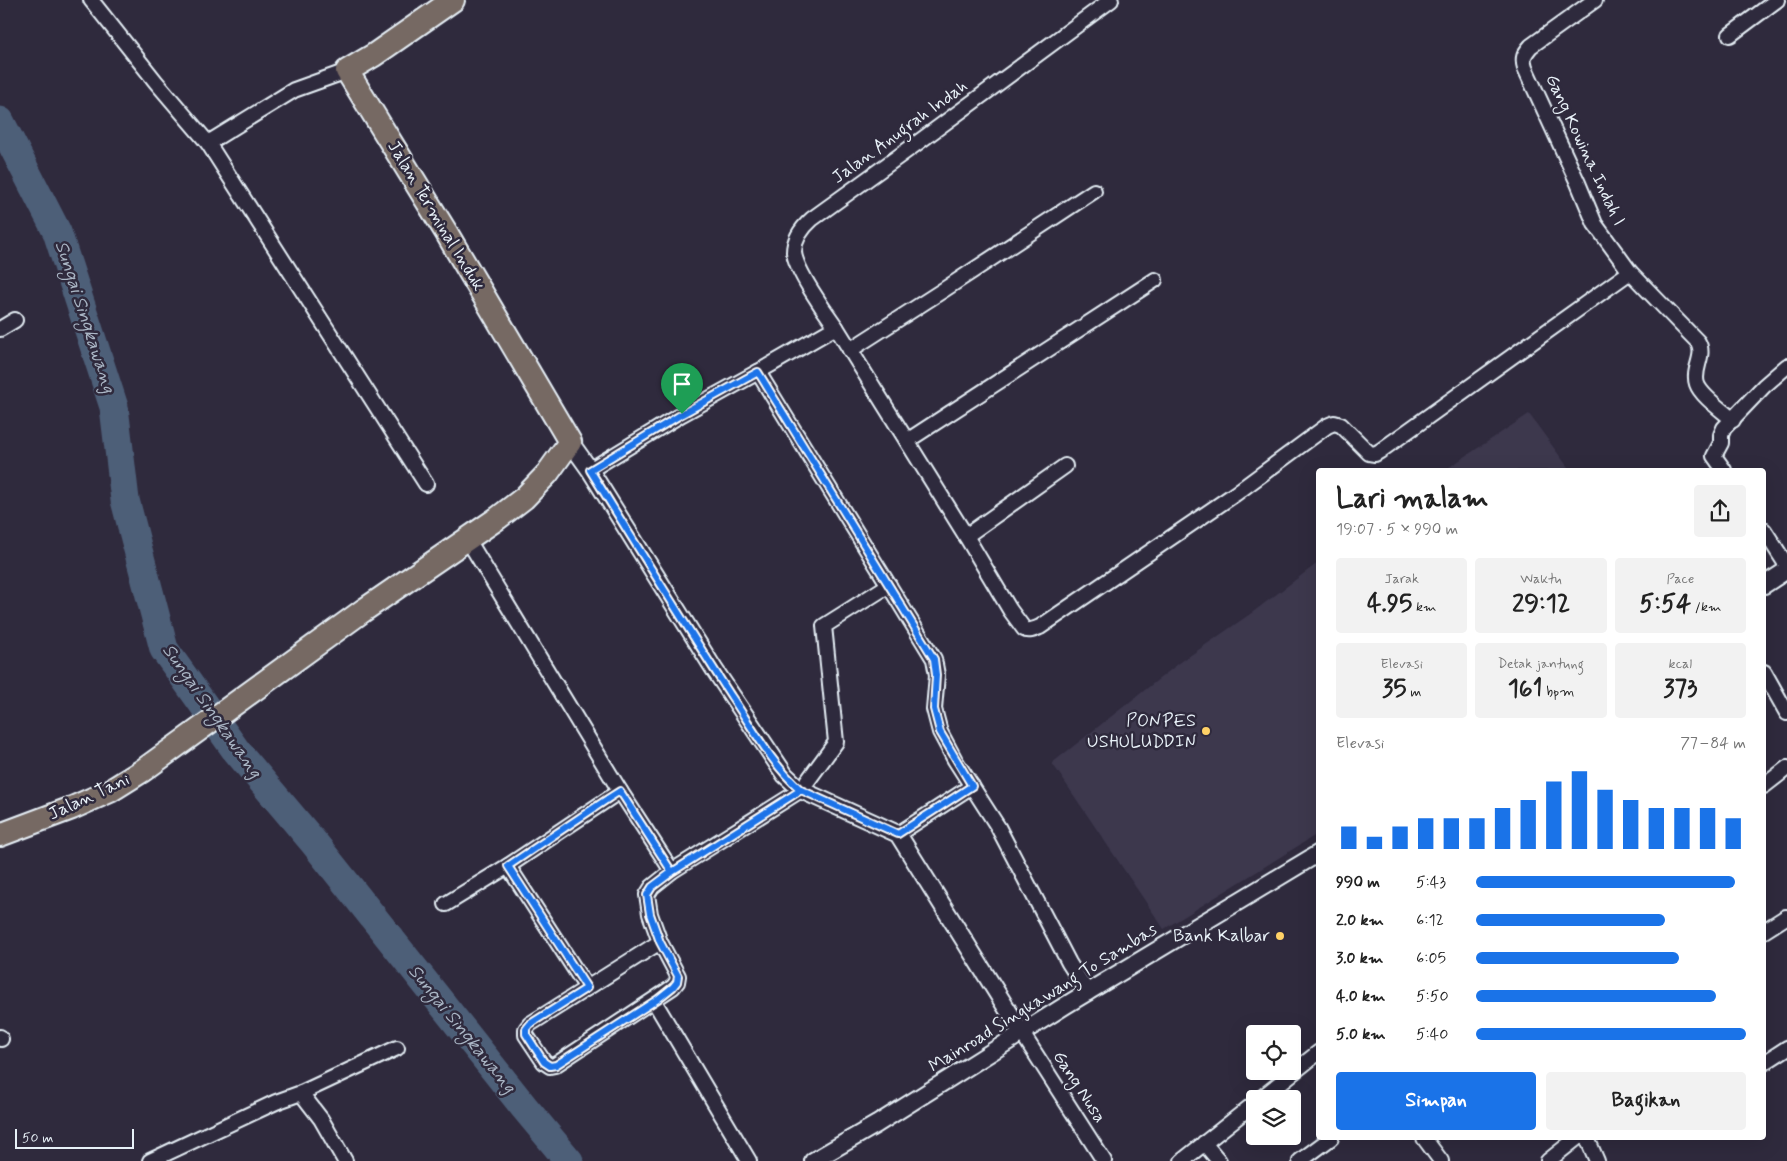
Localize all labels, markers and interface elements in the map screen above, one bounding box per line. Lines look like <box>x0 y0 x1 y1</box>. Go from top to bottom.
street label: Gang Kowina Indah I <box>1538 70 1631 230</box>
street label: Jalan Anugrah Indah <box>827 74 974 191</box>
street label: Jalan Terminal Induk <box>382 136 490 296</box>
water label: Sungai Singkawang <box>47 238 122 398</box>
pin <box>661 363 703 414</box>
icon: arrive <box>668 370 696 398</box>
text: Lari malam <box>1336 481 1489 518</box>
button: share <box>1694 485 1746 537</box>
text: 19:07 · 5 × 990 m <box>1336 519 1458 540</box>
text: Jarak <box>1384 570 1419 588</box>
text: Waktu <box>1520 570 1562 588</box>
text: Pace <box>1666 570 1694 588</box>
text: 4.95 <box>1367 588 1412 621</box>
text: 29:12 <box>1512 588 1570 621</box>
text: 5:54 <box>1639 588 1691 621</box>
text: km <box>1412 598 1436 616</box>
text: /km <box>1691 598 1721 616</box>
water label: Sungai Singkawang <box>155 639 268 785</box>
text: Elevasi <box>1381 655 1423 673</box>
text: Detak jantung <box>1498 655 1584 673</box>
text: kcal <box>1669 655 1692 673</box>
text: 35 <box>1382 673 1407 706</box>
text: 161 <box>1508 673 1542 706</box>
text: 373 <box>1663 673 1697 706</box>
text: m <box>1407 683 1421 701</box>
text: bpm <box>1542 683 1574 701</box>
place label: PONPES USHULUDDIN <box>1087 709 1196 754</box>
marker: PONPES USHULUDDIN <box>1200 725 1212 737</box>
text: Elevasi <box>1336 733 1384 754</box>
text: 77–84 m <box>1680 733 1746 754</box>
street label: Jalan Tani <box>44 768 134 826</box>
text: 990 m <box>1336 872 1380 893</box>
text: 5:43 <box>1416 872 1446 893</box>
text: 2.0 km <box>1336 910 1384 931</box>
text: 6:12 <box>1416 910 1444 931</box>
street label: Mainroad Singkawang To Sambas <box>924 918 1163 1080</box>
place label: Bank Kalbar <box>1173 924 1270 948</box>
marker: Bank Kalbar <box>1274 930 1286 942</box>
text: 3.0 km <box>1336 948 1383 969</box>
text: 6:05 <box>1416 948 1446 969</box>
water label: Sungai Singkawang <box>401 959 522 1100</box>
text: 4.0 km <box>1336 986 1385 1007</box>
text: 5:50 <box>1416 986 1449 1007</box>
text: 5.0 km <box>1336 1024 1386 1045</box>
text: 5:40 <box>1416 1024 1448 1045</box>
map controls <box>1246 1025 1301 1145</box>
button: locate <box>1246 1025 1301 1080</box>
street label: Gang Nusa <box>1046 1046 1111 1128</box>
button: Simpan <box>1336 1072 1536 1130</box>
button: Bagikan <box>1546 1072 1746 1130</box>
button: layers <box>1246 1090 1301 1145</box>
scale bar <box>15 1126 134 1149</box>
text: 50 m <box>22 1129 53 1147</box>

